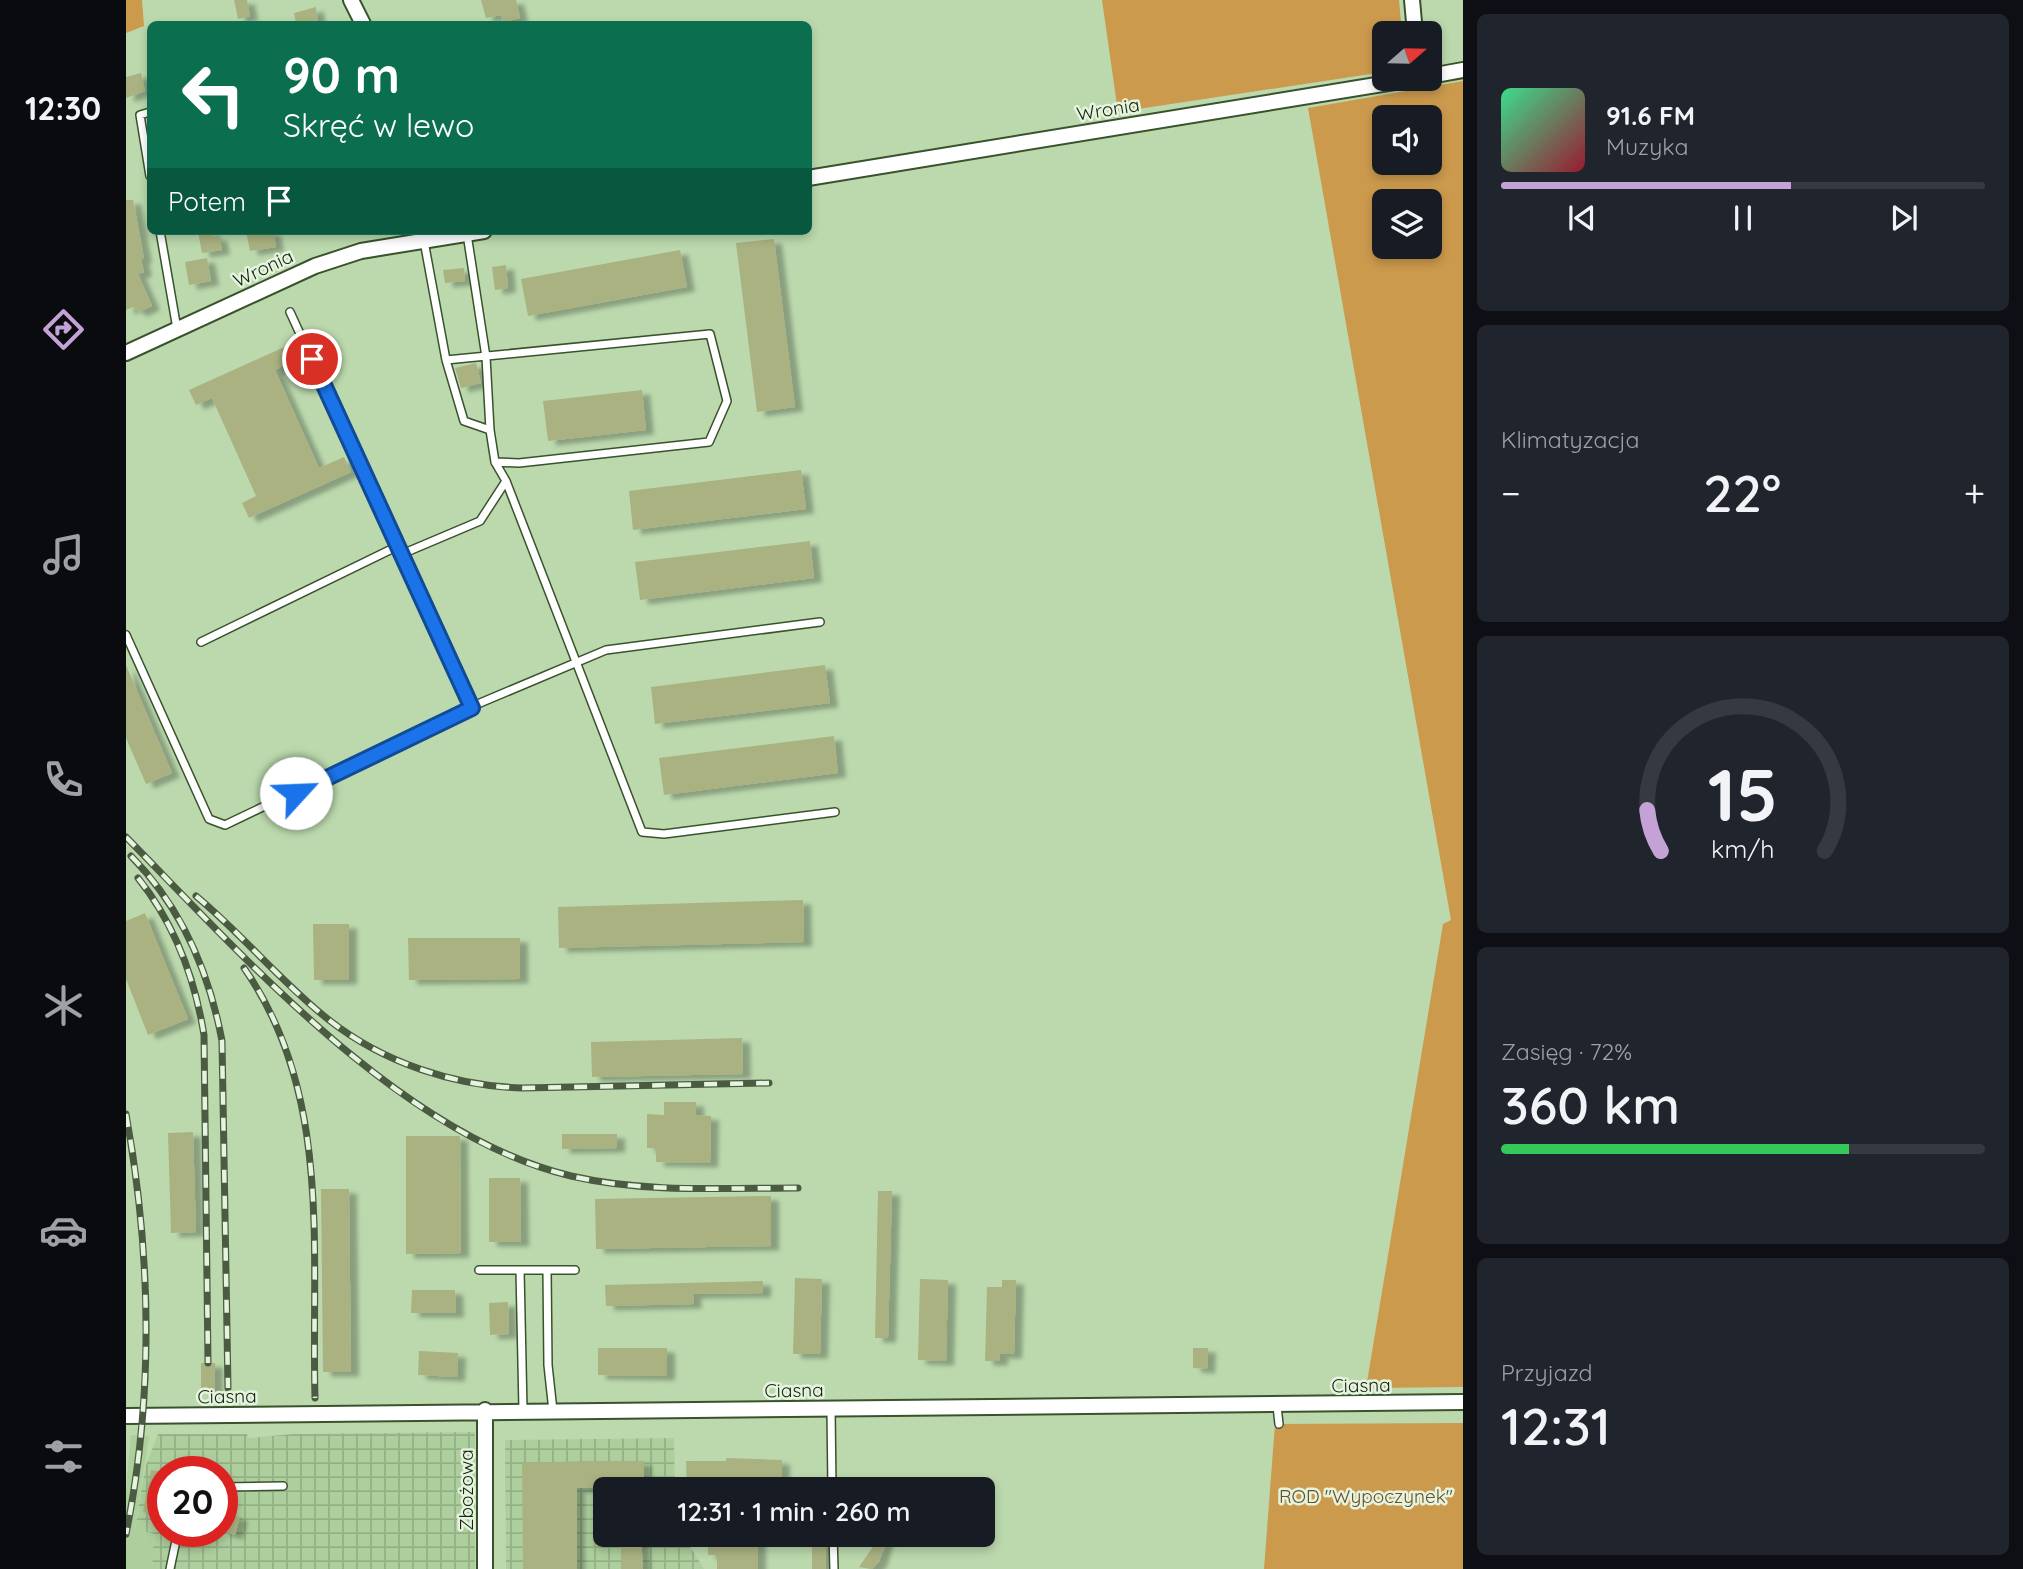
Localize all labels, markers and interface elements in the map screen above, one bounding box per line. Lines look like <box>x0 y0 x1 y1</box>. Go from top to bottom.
north arrow <box>1372 21 1442 91</box>
map controls <box>1372 21 1442 259</box>
text: 90 m <box>283 44 400 105</box>
icon: left <box>168 49 259 140</box>
text: 12:30 <box>25 88 101 128</box>
street label: Wronia <box>1075 92 1141 126</box>
text: 91.6 FM <box>1606 99 1695 132</box>
text: Skręć w lewo <box>283 105 474 145</box>
button: sound <box>1372 105 1442 175</box>
text: Muzyka <box>1606 132 1688 161</box>
icon: arrive <box>260 182 298 220</box>
text: Potem <box>168 185 246 218</box>
button: layers <box>1372 189 1442 259</box>
icon: previous <box>1563 199 1601 237</box>
icon: pause <box>1724 199 1762 237</box>
icon: next <box>1885 199 1923 237</box>
street label: Wronia <box>229 244 297 292</box>
icon: directions <box>39 305 88 354</box>
pin <box>282 329 342 389</box>
icon: arrive <box>293 340 331 378</box>
text: Klimatyzacja <box>1501 425 1640 454</box>
text: 22° <box>1703 460 1781 525</box>
text: − <box>1501 469 1521 517</box>
text: + <box>1964 469 1985 517</box>
icon: music <box>39 530 88 579</box>
text: 15 <box>1708 748 1778 839</box>
icon: phone <box>39 755 88 804</box>
position arrow <box>259 756 333 830</box>
text: km/h <box>1711 832 1775 863</box>
icon: climate <box>39 981 88 1030</box>
text: Zasięg · 72% <box>1501 1037 1632 1066</box>
text: 360 km <box>1501 1072 1680 1137</box>
icon: car <box>39 1206 88 1255</box>
text: Przyjazd <box>1501 1358 1593 1387</box>
street label: Ciasna <box>1331 1372 1391 1398</box>
street label: Ciasna <box>764 1377 824 1403</box>
street label: Ciasna <box>197 1383 257 1409</box>
text: 12:31 <box>1501 1393 1611 1458</box>
icon: filters <box>39 1432 88 1481</box>
street label: Zbożowa <box>454 1449 478 1531</box>
speed limit sign: 20 <box>147 1456 238 1547</box>
park label: ROD "Wypoczynek" <box>1279 1484 1453 1508</box>
text: 12:31 · 1 min · 260 m <box>678 1495 911 1528</box>

